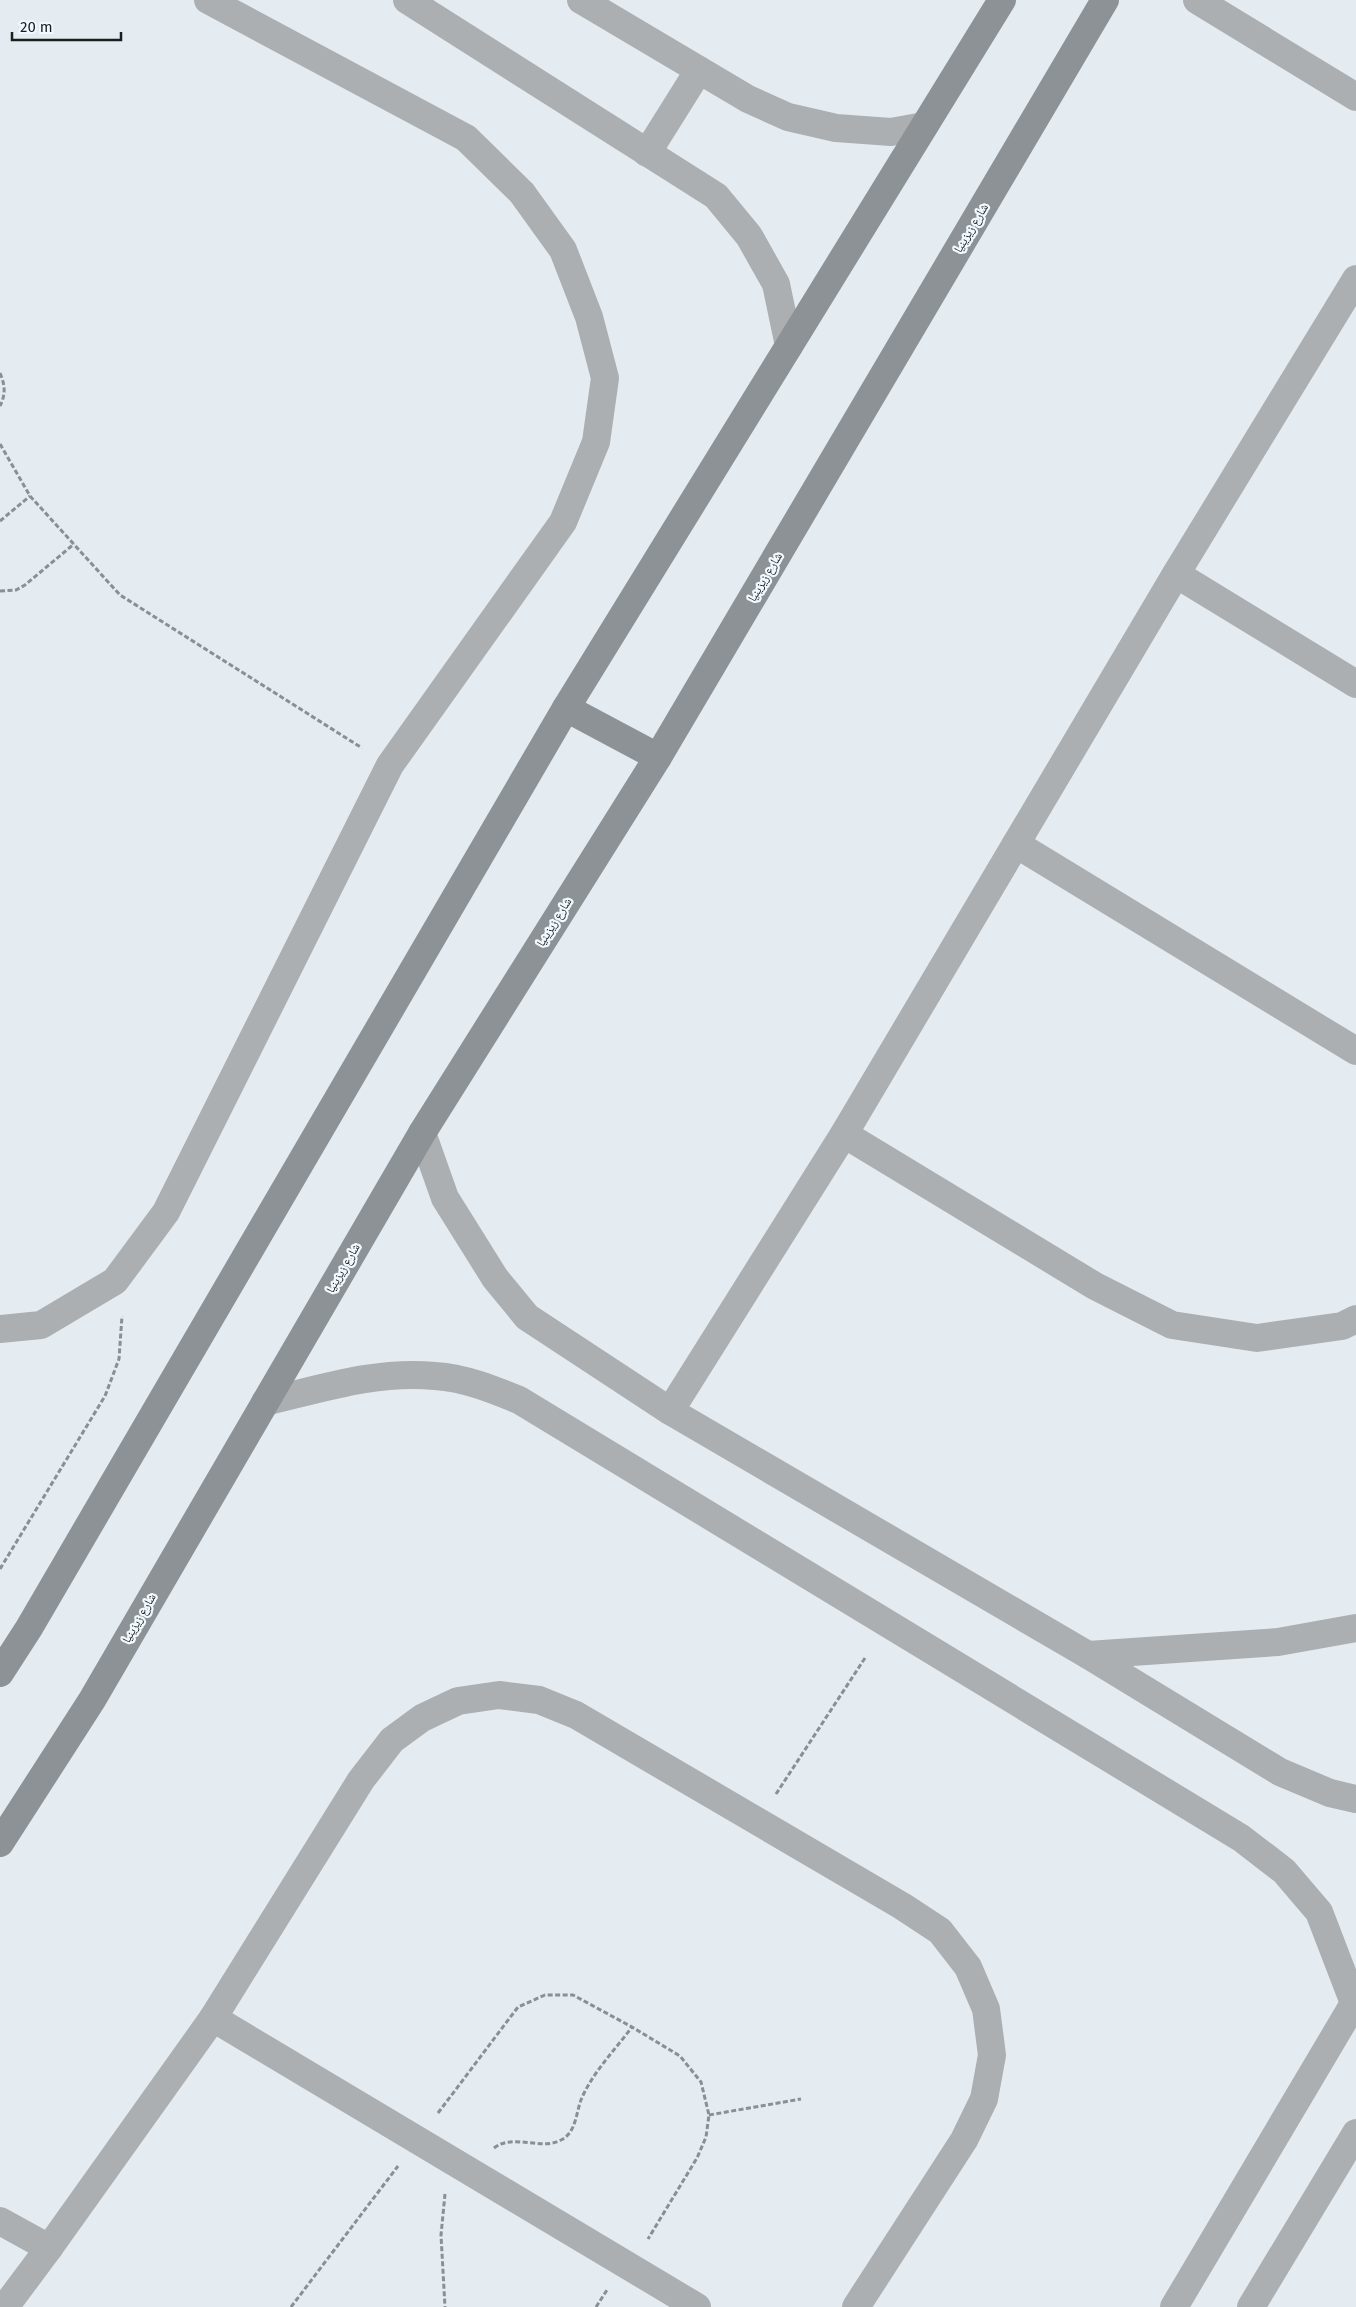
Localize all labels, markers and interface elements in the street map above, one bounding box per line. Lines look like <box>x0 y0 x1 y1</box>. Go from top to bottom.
scale bar <box>12 10 121 42</box>
text: 20 m <box>20 18 53 36</box>
street label: شارع زيزينيا <box>951 201 992 256</box>
street label: شارع زيزينيا <box>745 550 786 605</box>
street label: شارع زيزينيا <box>534 895 575 949</box>
street label: شارع زيزينيا <box>323 1241 364 1296</box>
street label: شارع زيزينيا <box>119 1591 160 1646</box>

